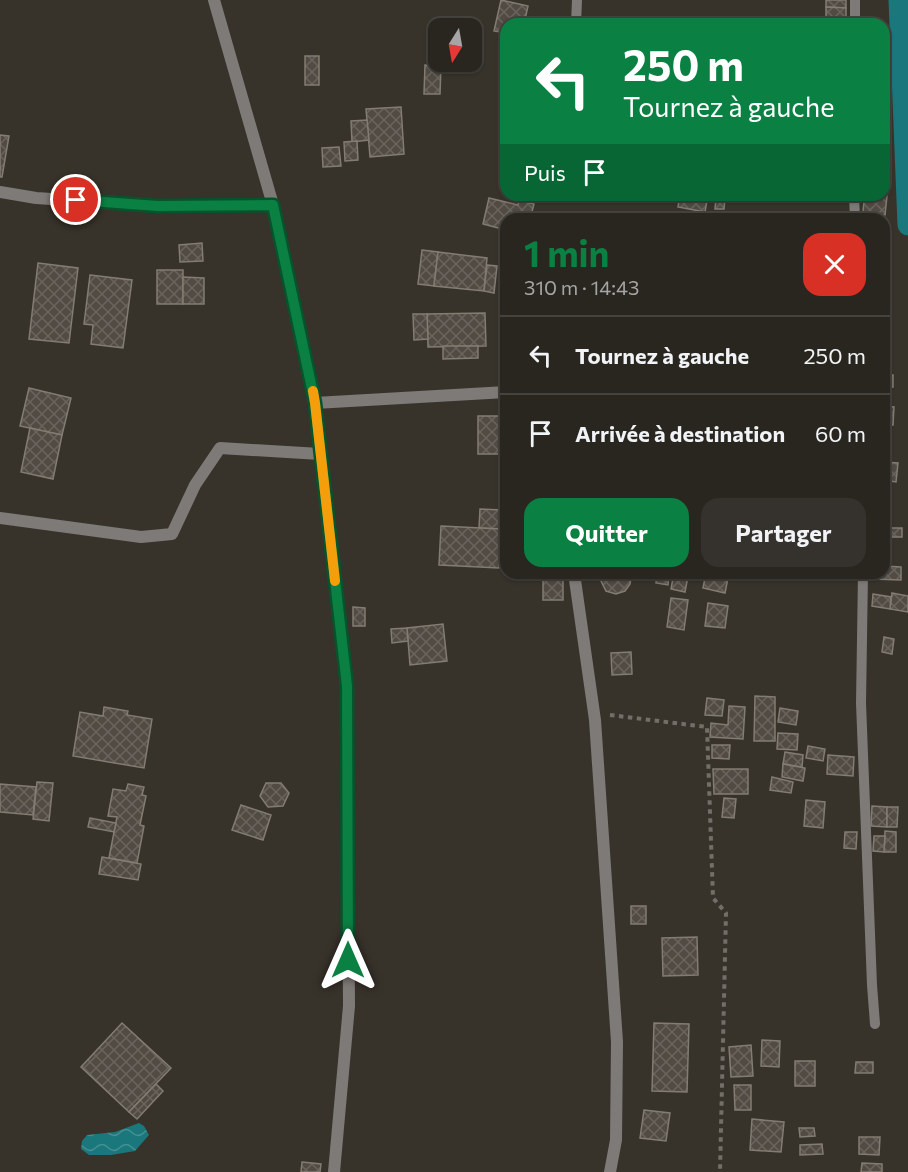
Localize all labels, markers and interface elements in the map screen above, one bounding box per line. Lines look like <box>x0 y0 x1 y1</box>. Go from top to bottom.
north arrow <box>428 18 482 72</box>
map controls <box>428 18 482 72</box>
text: 250 m <box>623 38 744 90</box>
icon: left <box>524 42 602 120</box>
text: Tournez à gauche <box>623 90 834 123</box>
icon: arrive <box>578 156 611 189</box>
text: Puis <box>524 159 566 186</box>
pin <box>50 174 101 225</box>
icon: arrive <box>59 183 92 216</box>
text: 1 min <box>524 230 609 274</box>
button: close <box>803 233 866 296</box>
text: 310 m · 14:43 <box>524 275 639 299</box>
icon: left <box>524 339 557 372</box>
text: Tournez à gauche <box>575 342 749 369</box>
text: 250 m <box>803 342 866 369</box>
icon: arrive <box>524 417 557 450</box>
text: Arrivée à destination <box>575 420 785 447</box>
text: 60 m <box>815 420 866 447</box>
button: Quitter <box>524 498 689 567</box>
button: Partager <box>701 498 866 567</box>
position arrow <box>316 928 380 992</box>

